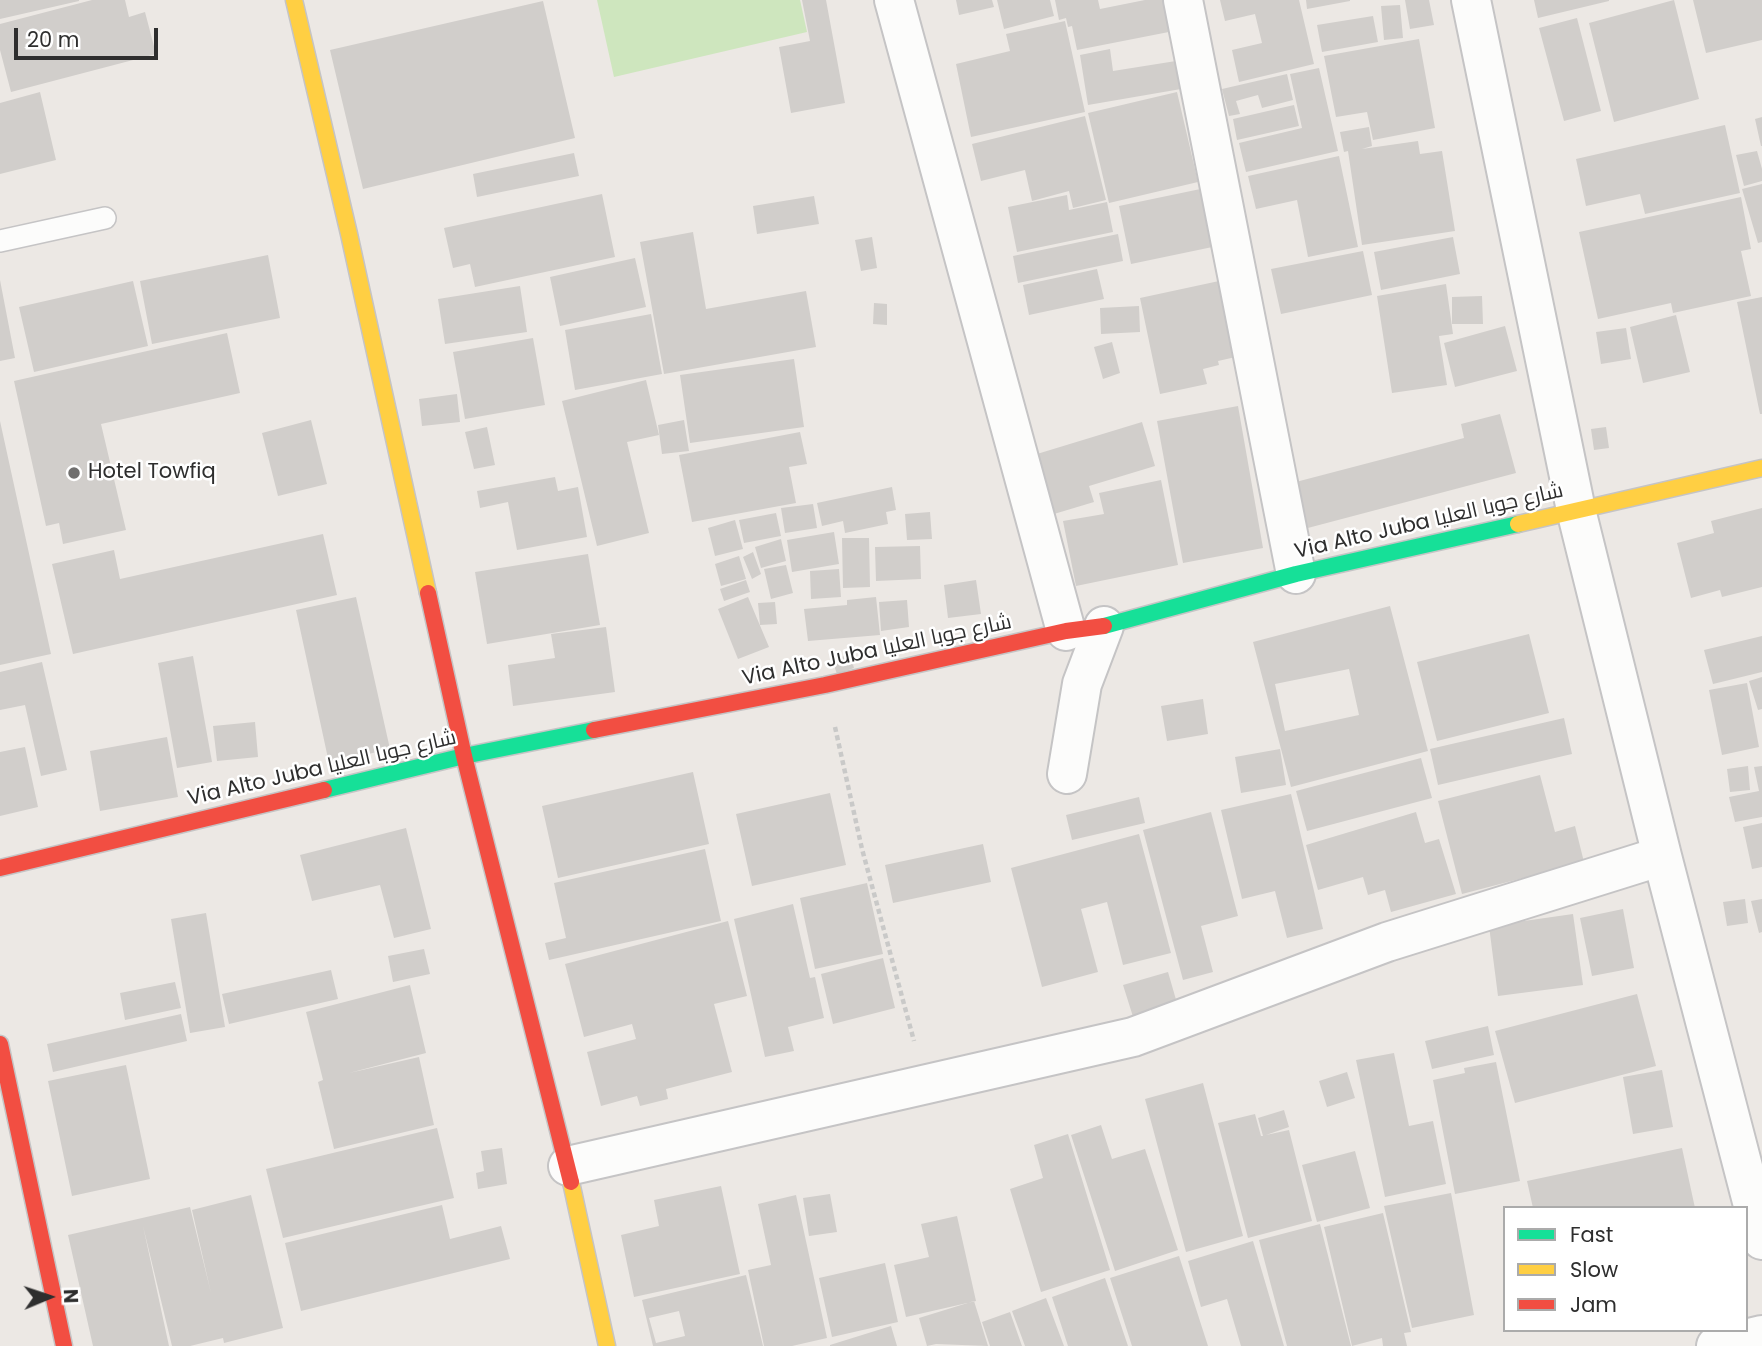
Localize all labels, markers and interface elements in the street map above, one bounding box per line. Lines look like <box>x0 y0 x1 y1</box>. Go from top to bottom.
scale bar <box>18 14 161 58</box>
text: 20 m <box>27 25 80 54</box>
place label: Hotel Towfiq <box>88 460 216 486</box>
marker: Hotel Towfiq <box>66 465 82 481</box>
street label: Via Alto Juba شارع جوبا العليا <box>1292 479 1566 565</box>
street label: Via Alto Juba شارع جوبا العليا <box>740 610 1014 692</box>
street label: Via Alto Juba شارع جوبا العليا <box>185 726 459 812</box>
legend <box>1503 1206 1748 1332</box>
text: Fast <box>1570 1220 1613 1249</box>
text: Slow <box>1570 1255 1618 1284</box>
north arrow <box>14 1262 84 1332</box>
text: N <box>57 1289 84 1304</box>
text: Jam <box>1570 1290 1617 1319</box>

